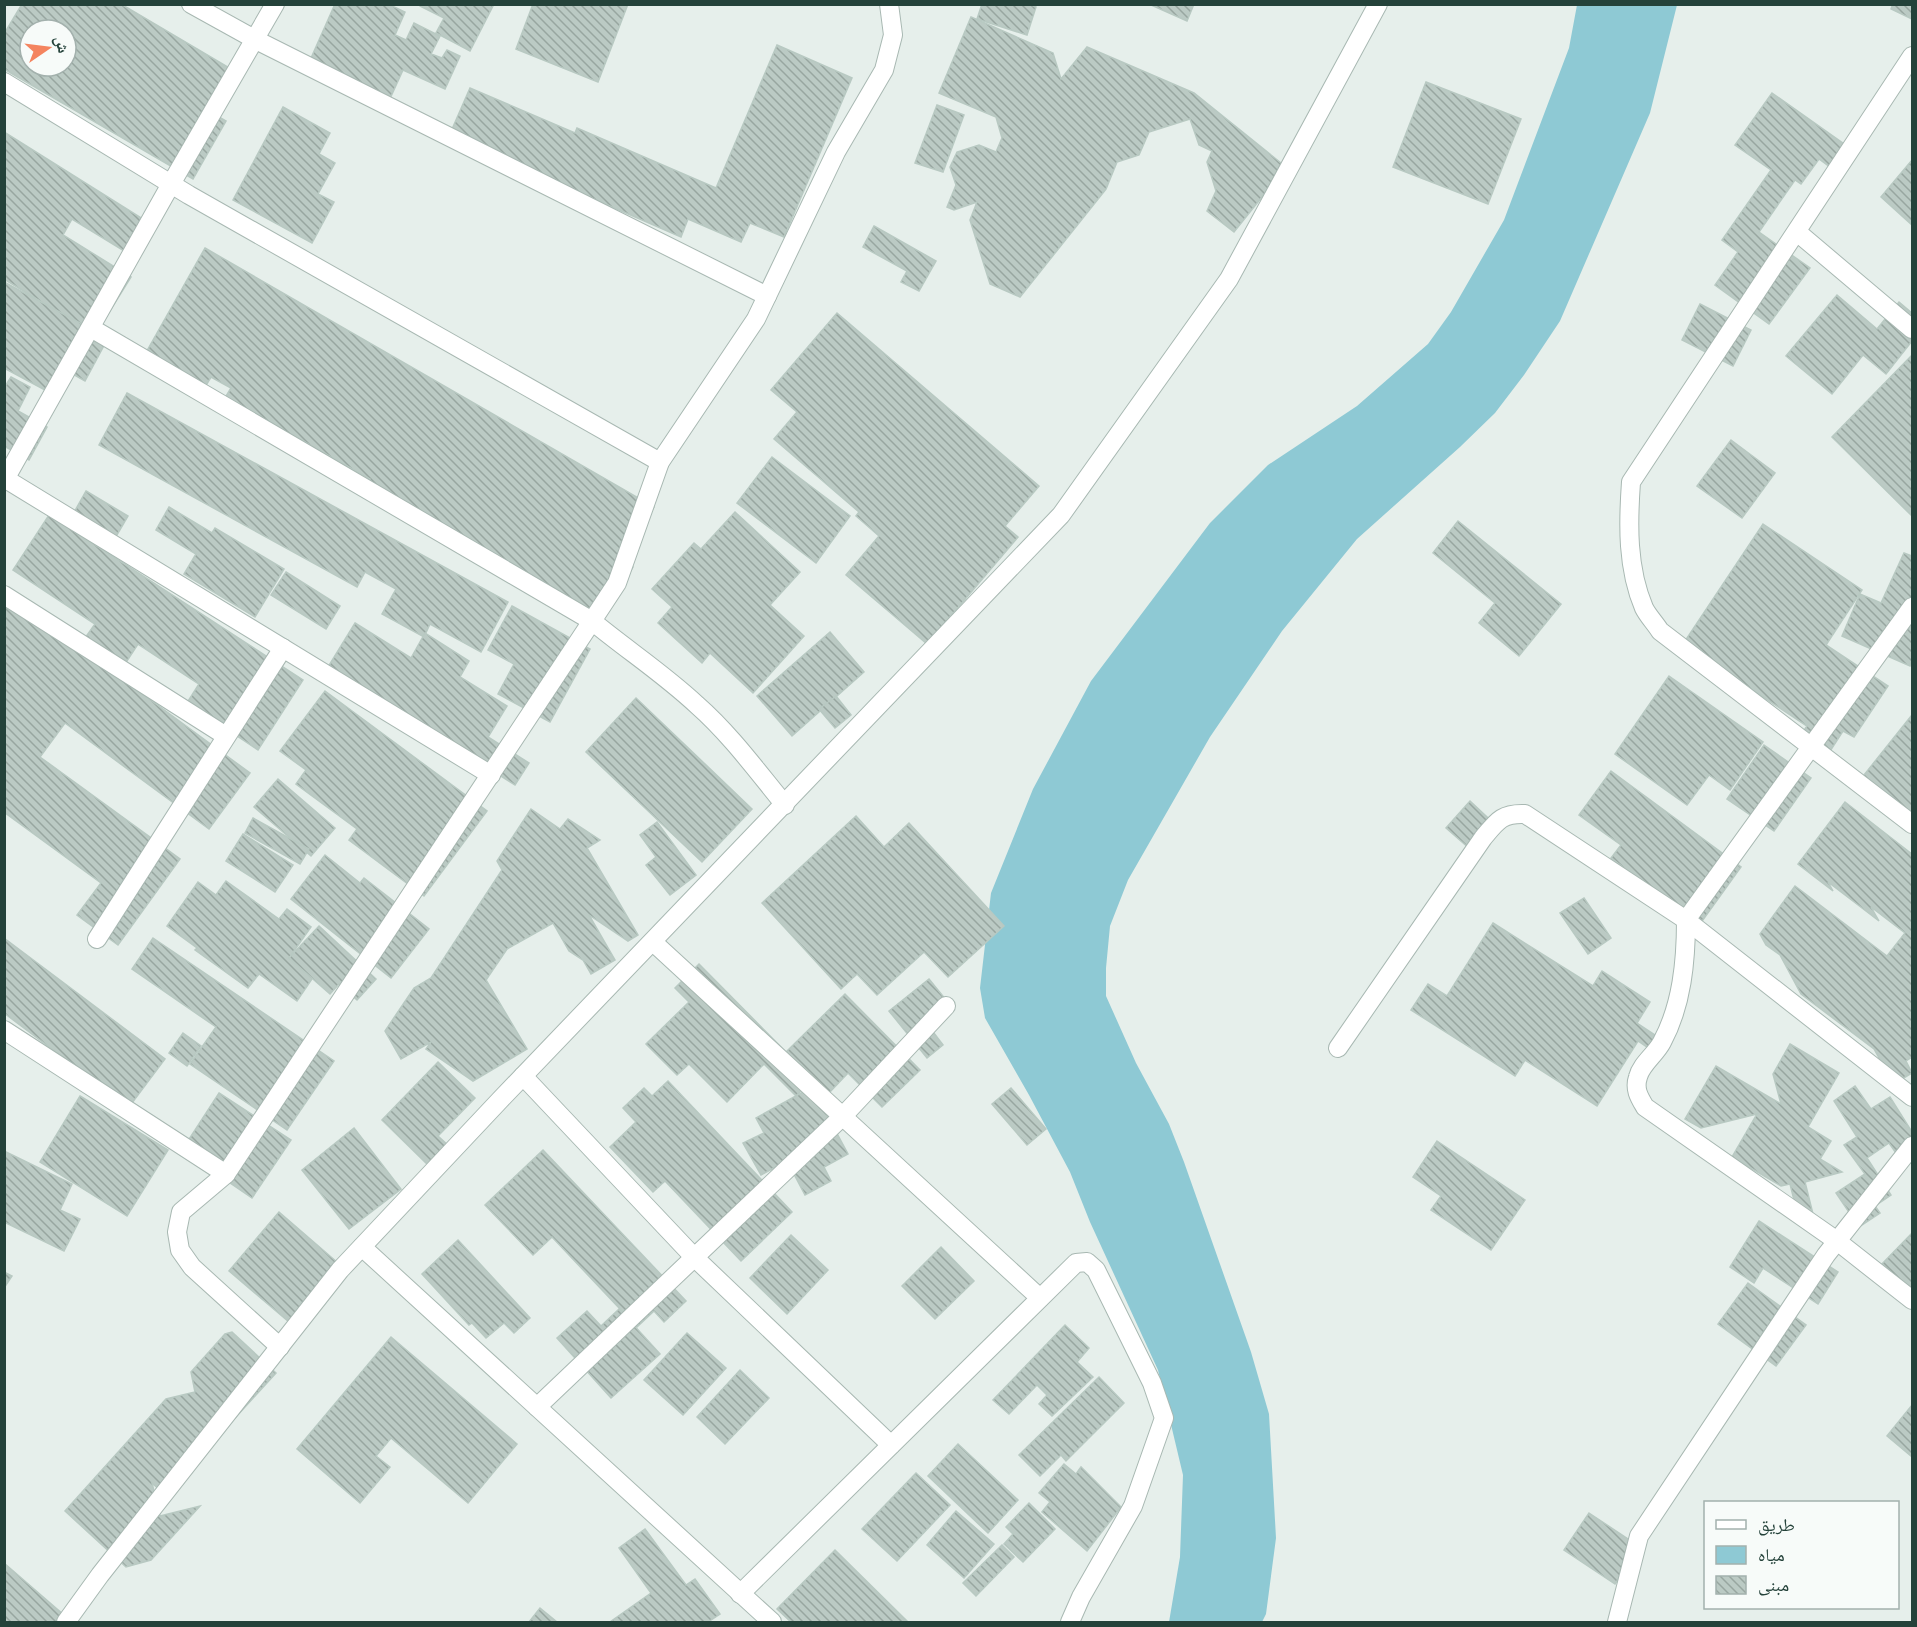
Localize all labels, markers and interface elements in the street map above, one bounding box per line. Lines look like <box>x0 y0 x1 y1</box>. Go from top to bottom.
north arrow <box>18 18 78 78</box>
text: ش <box>50 34 72 55</box>
legend <box>1704 1501 1899 1609</box>
text: طريق <box>1758 1515 1795 1536</box>
text: مياه <box>1758 1545 1785 1566</box>
text: مبنى <box>1758 1575 1789 1596</box>

